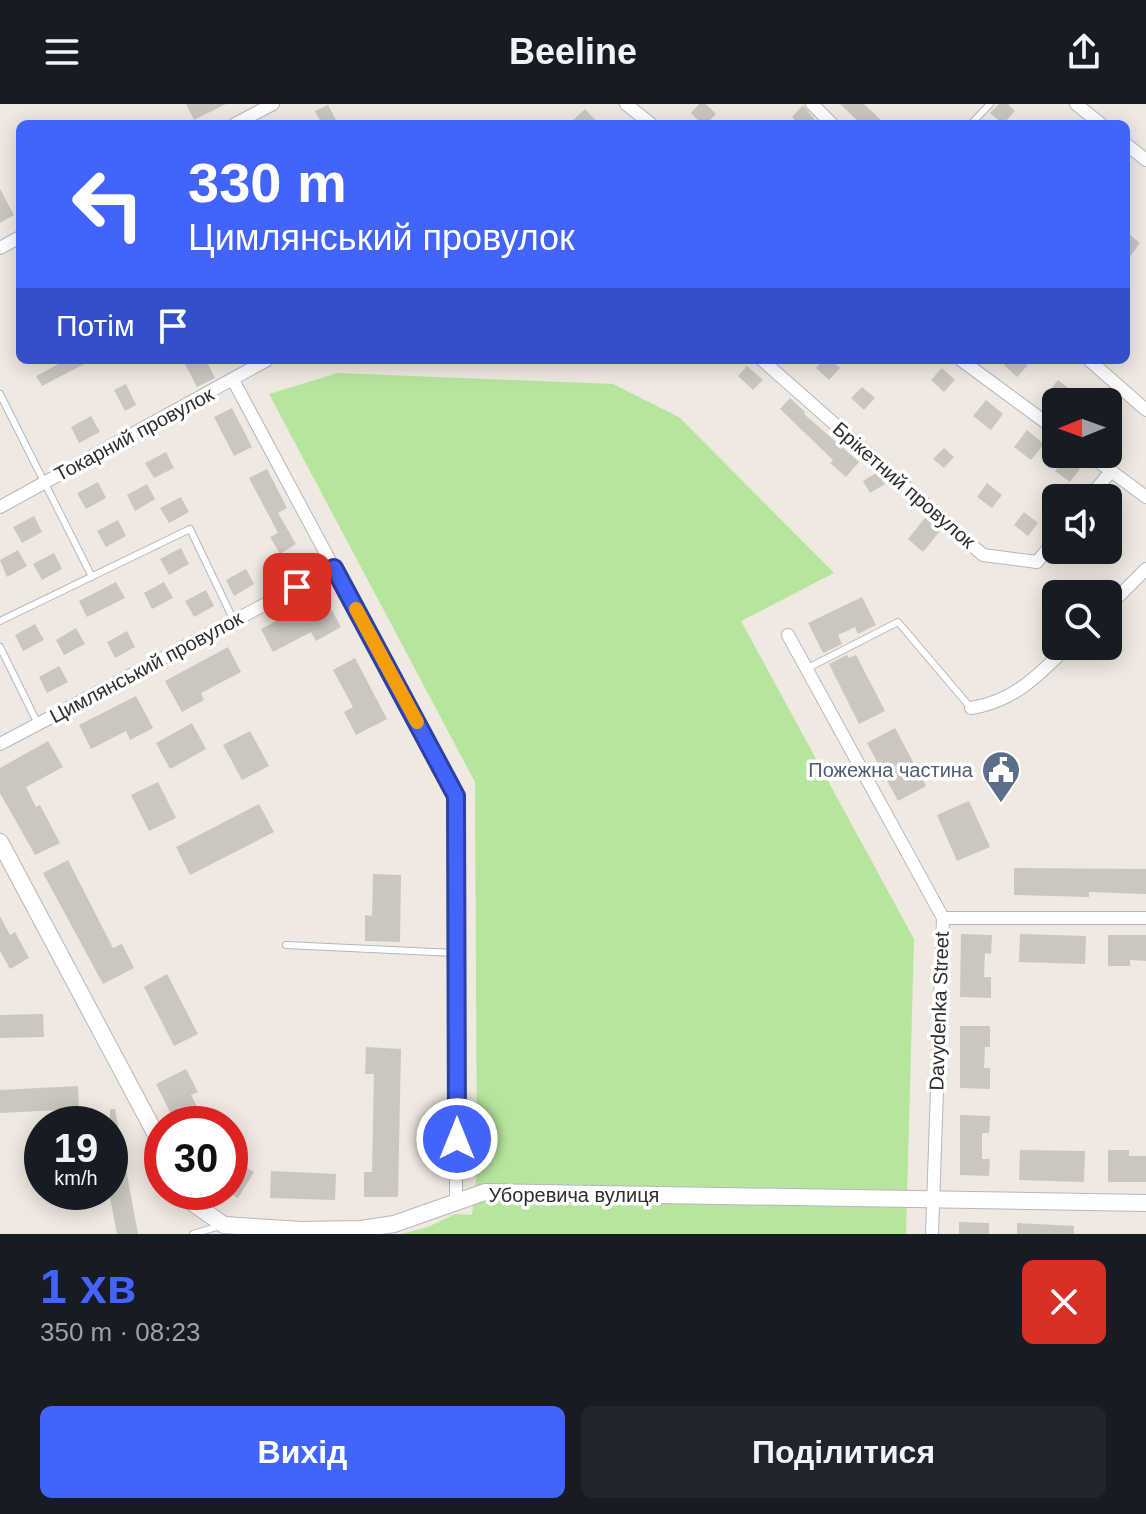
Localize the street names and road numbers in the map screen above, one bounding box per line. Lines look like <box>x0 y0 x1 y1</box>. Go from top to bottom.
street label: Токарний провулок <box>51 383 217 485</box>
street label: Брiкетний провулок <box>829 417 980 553</box>
street label: Цимлянський провулок <box>46 607 246 727</box>
street label: Davydenka Street <box>925 931 953 1091</box>
street label: Уборевича вулиця <box>489 1184 659 1206</box>

